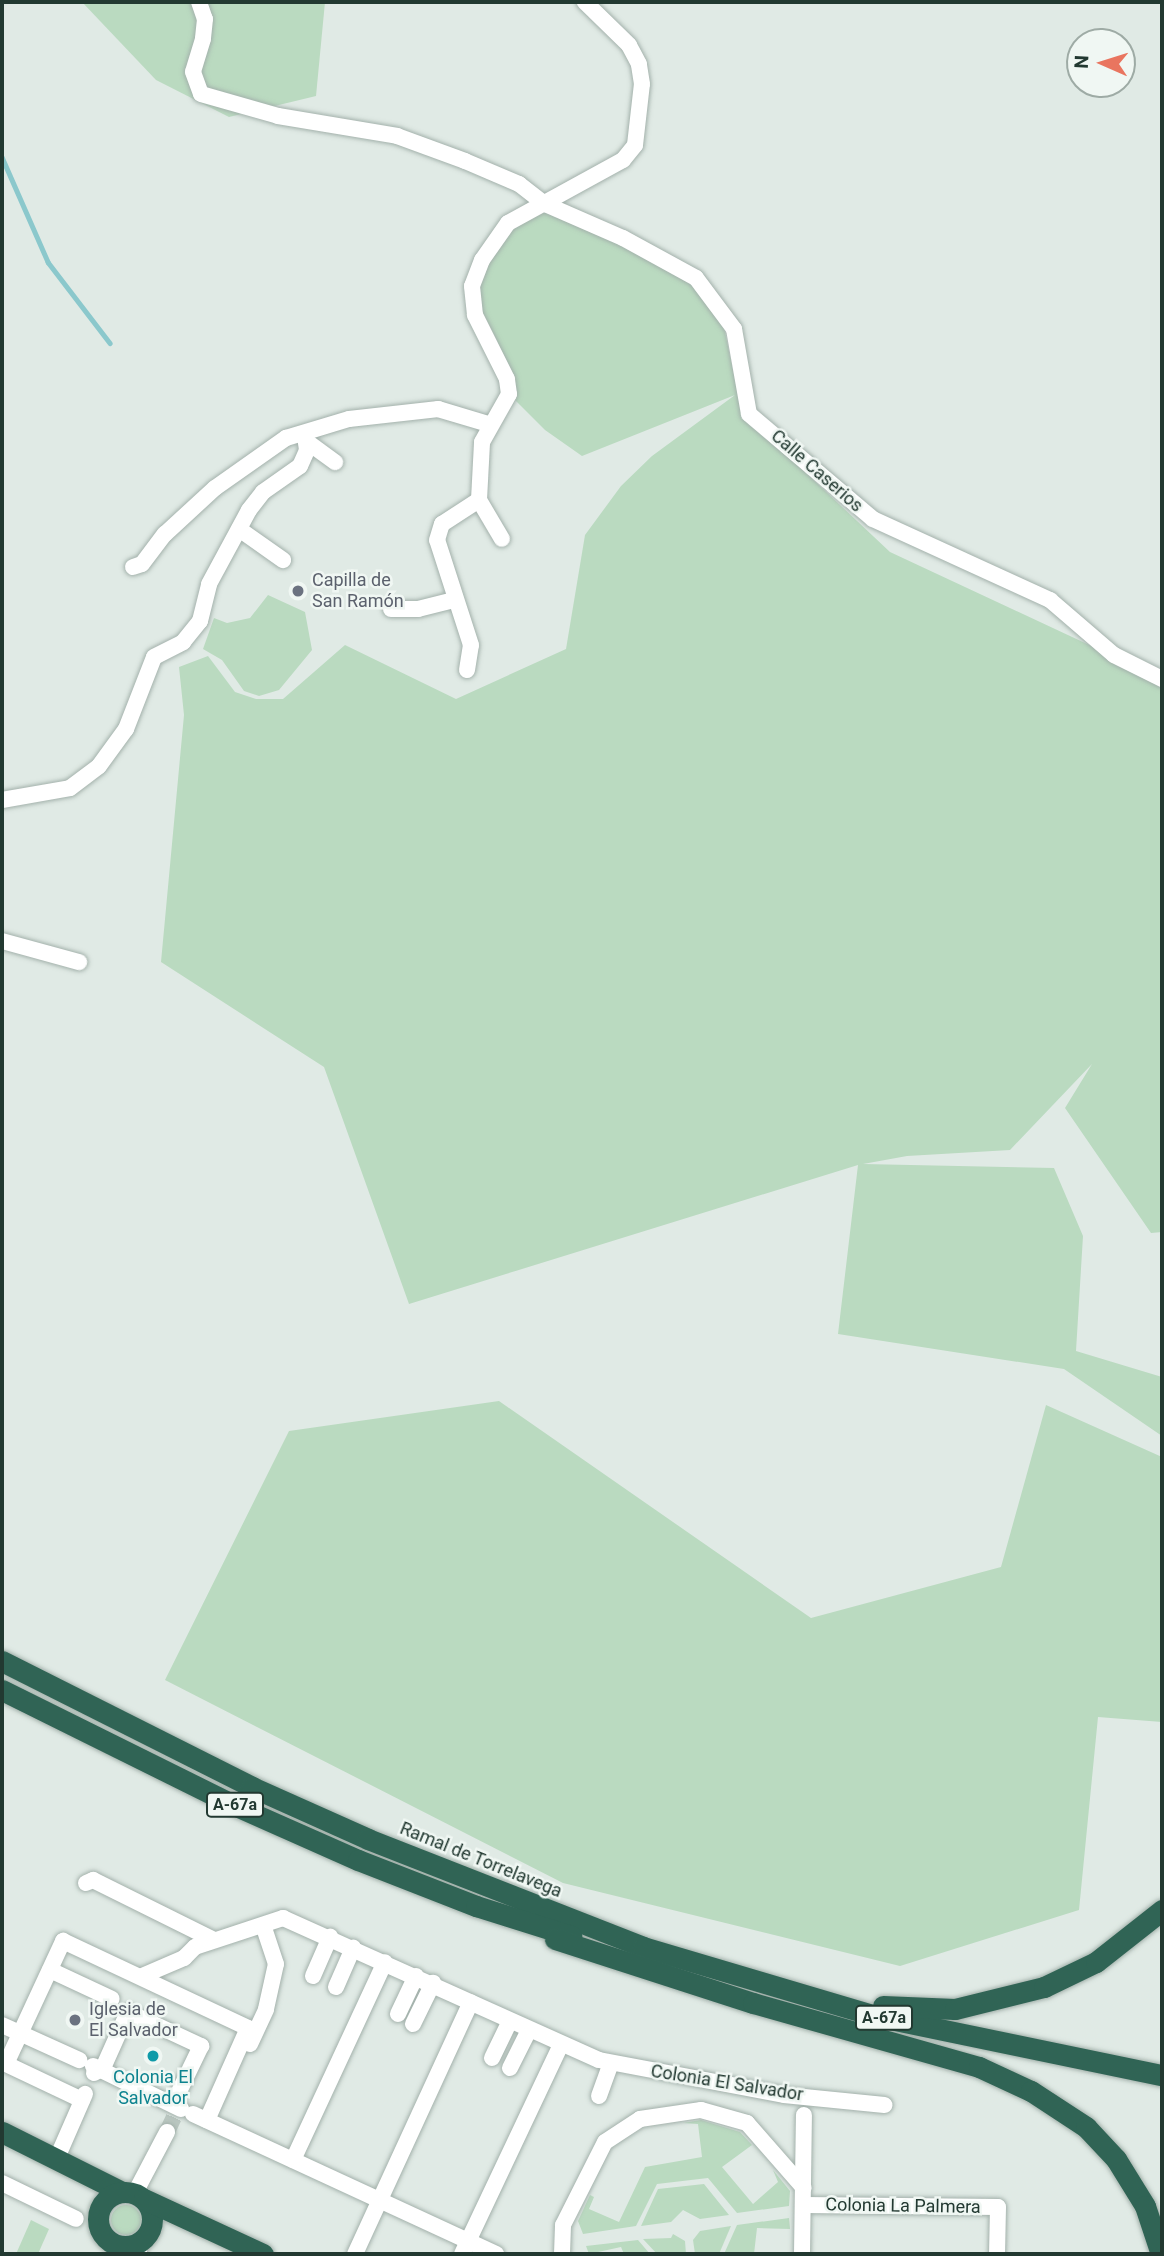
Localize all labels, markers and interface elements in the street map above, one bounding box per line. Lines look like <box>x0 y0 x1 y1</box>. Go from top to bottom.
north arrow <box>1066 28 1136 98</box>
text: N <box>1070 55 1093 69</box>
street label: Calle Caserios <box>767 425 867 517</box>
place label: Capilla de San Ramón <box>312 570 404 612</box>
marker: Capilla de San Ramón <box>290 583 306 599</box>
road number: A-67a <box>205 1792 265 1817</box>
street label: Ramal de Torrelavega <box>397 1818 565 1902</box>
place label: Iglesia de El Salvador <box>89 1999 178 2042</box>
road number: A-67a <box>854 2006 914 2030</box>
marker: Iglesia de El Salvador <box>67 2012 83 2028</box>
marker: Colonia El Salvador <box>145 2048 161 2064</box>
street label: Colonia El Salvador <box>649 2060 805 2106</box>
place label: Colonia El Salvador <box>113 2067 193 2110</box>
street label: Colonia La Palmera <box>825 2194 981 2218</box>

